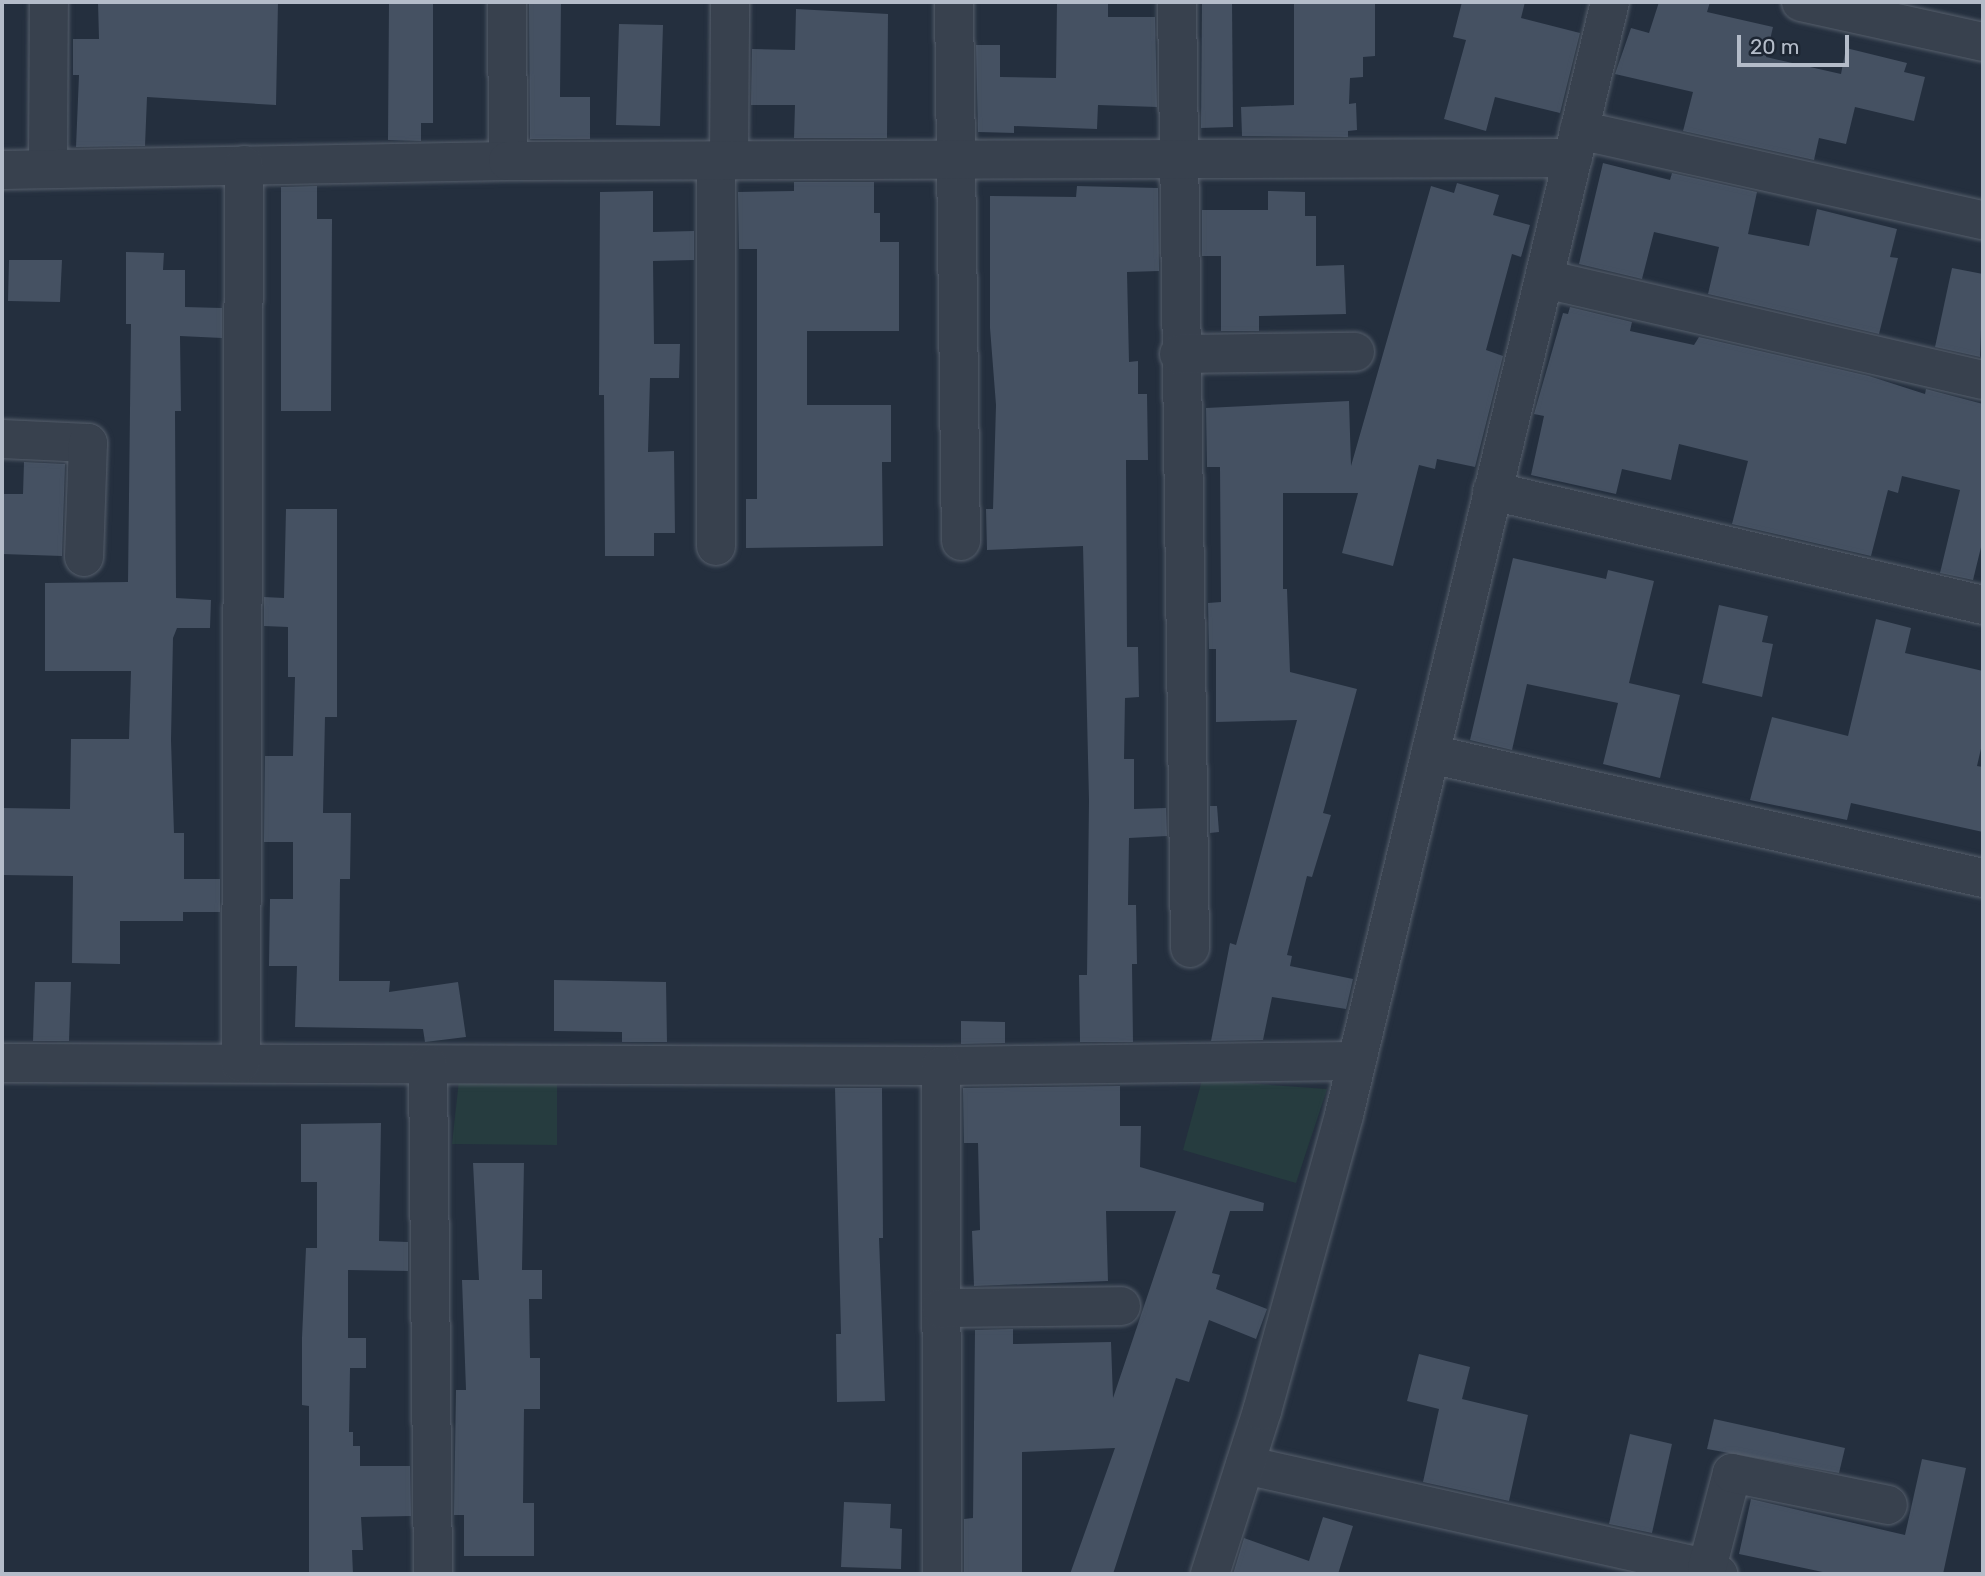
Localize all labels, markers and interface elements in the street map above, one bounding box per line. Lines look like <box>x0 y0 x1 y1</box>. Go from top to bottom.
scale bar <box>1740 21 1852 65</box>
text: 20 m <box>1750 34 1799 59</box>

